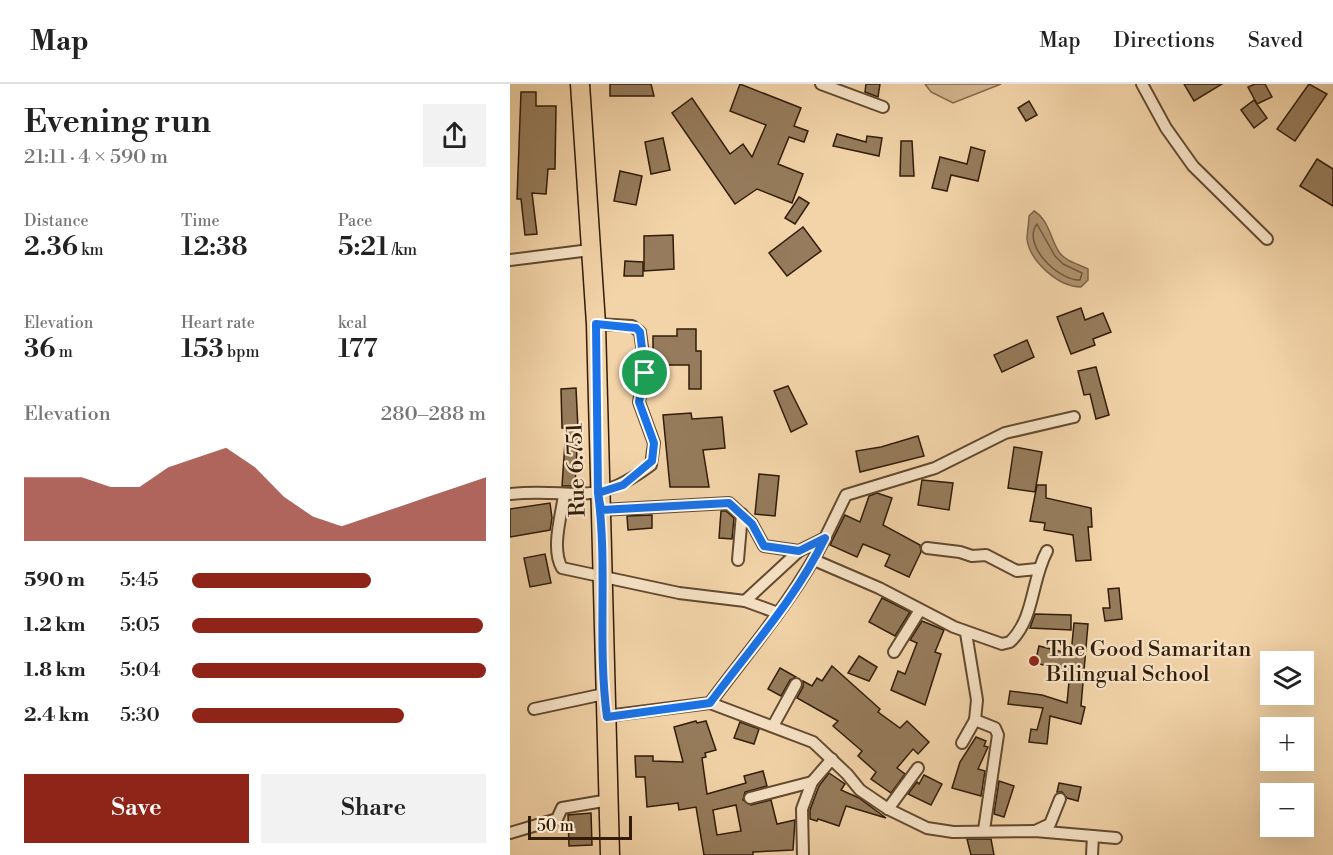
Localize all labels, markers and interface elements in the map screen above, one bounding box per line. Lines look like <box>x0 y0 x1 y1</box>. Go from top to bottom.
text: Map <box>30 24 89 59</box>
text: Map <box>1039 28 1081 54</box>
text: Directions <box>1114 28 1215 54</box>
text: Saved <box>1248 28 1303 54</box>
text: Evening run <box>24 102 211 143</box>
button: share <box>423 104 486 167</box>
text: 21:11 · 4 × 590 m <box>24 145 168 170</box>
text: Distance <box>24 211 89 231</box>
text: Time <box>181 211 220 231</box>
text: Pace <box>338 211 372 231</box>
text: 2.36 <box>24 231 78 263</box>
text: 12:38 <box>181 231 248 263</box>
text: 5:21 <box>338 231 388 263</box>
text: km <box>78 240 104 260</box>
text: /km <box>388 240 417 260</box>
text: Elevation <box>24 313 93 333</box>
text: Heart rate <box>181 313 255 333</box>
text: kcal <box>338 313 367 333</box>
text: 36 <box>24 333 55 365</box>
text: 153 <box>181 333 224 365</box>
text: 177 <box>338 333 378 365</box>
text: m <box>55 342 73 362</box>
text: bpm <box>224 342 259 362</box>
pin <box>619 347 670 398</box>
icon: arrive <box>628 356 661 389</box>
text: Elevation <box>24 402 111 427</box>
text: 280–288 m <box>381 402 486 427</box>
street label: Rue 6.751 <box>561 422 592 517</box>
text: 590 m <box>24 568 85 593</box>
text: 5:45 <box>120 568 158 593</box>
text: 1.2 km <box>24 613 86 638</box>
text: 5:05 <box>120 613 160 638</box>
place label: The Good Samaritan Bilingual School <box>1045 636 1251 688</box>
map controls <box>1260 651 1314 837</box>
button: layers <box>1260 651 1314 705</box>
marker: The Good Samaritan Bilingual School <box>1027 654 1041 668</box>
text: 1.8 km <box>24 658 86 683</box>
text: 5:04 <box>120 658 161 683</box>
text: 2.4 km <box>24 703 89 728</box>
text: 5:30 <box>120 703 160 728</box>
button: + <box>1260 717 1314 771</box>
button: Save <box>24 774 249 843</box>
button: Share <box>261 774 486 843</box>
button: − <box>1260 783 1314 837</box>
scale bar <box>528 813 632 840</box>
text: 50 m <box>537 816 574 836</box>

